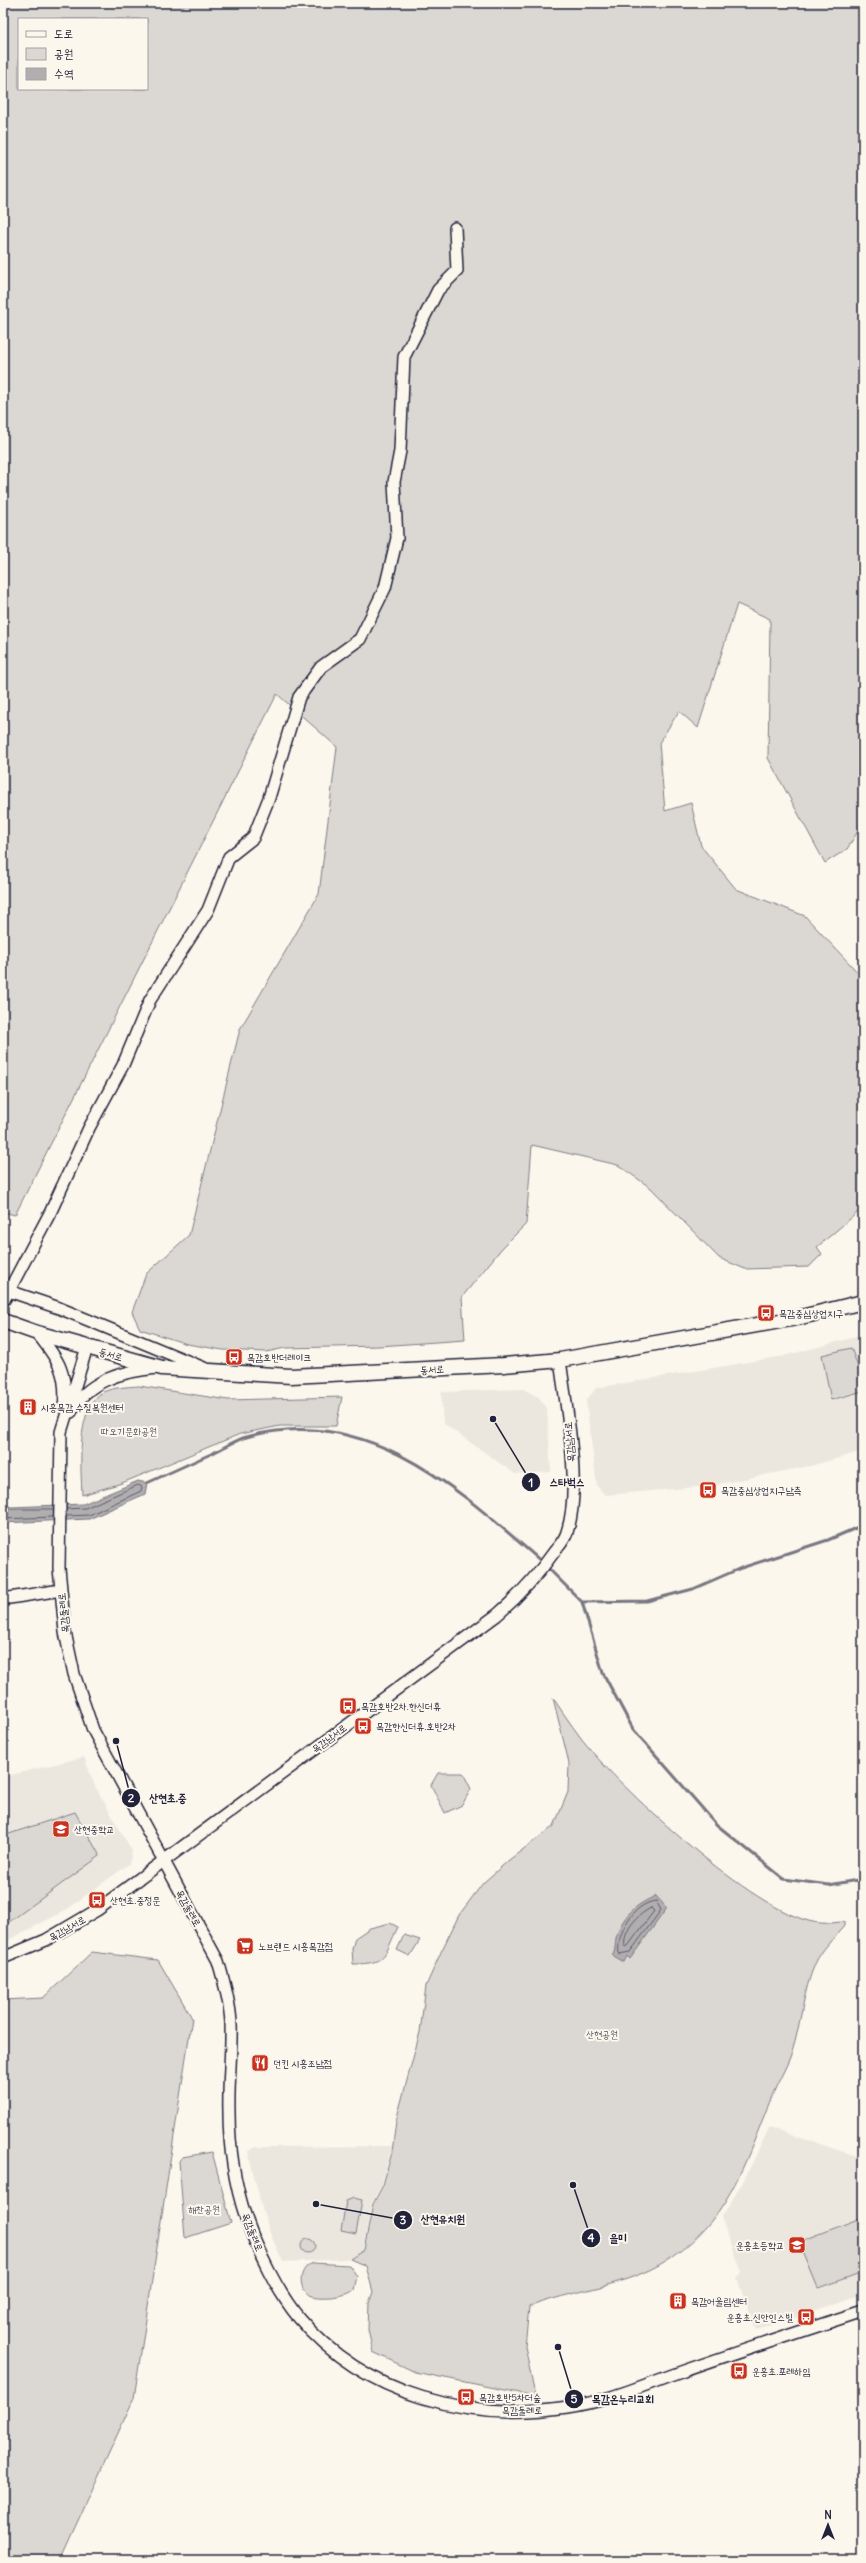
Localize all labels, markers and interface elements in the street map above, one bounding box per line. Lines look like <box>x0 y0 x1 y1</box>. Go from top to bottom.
legend <box>18 18 148 90</box>
text: 도로 <box>54 26 73 41</box>
text: 공원 <box>54 46 73 61</box>
text: 수역 <box>54 66 74 81</box>
bus stop icon: 목감중심상업지구 <box>756 1303 776 1323</box>
place label: 목감중심상업지구 <box>779 1307 843 1320</box>
street label: 동서로 <box>97 1345 124 1364</box>
bus stop icon: 목감호반더레이크 <box>224 1347 244 1367</box>
place label: 목감호반더레이크 <box>247 1351 311 1364</box>
street label: 동서로 <box>420 1362 444 1377</box>
building icon: 시흥목감 수질복원센터 <box>18 1397 38 1417</box>
place label: 시흥목감 수질복원센터 <box>41 1401 124 1414</box>
street label: 목감남서로 <box>561 1421 578 1463</box>
park label: 따오기문화공원 <box>101 1425 157 1438</box>
callout: 스타벅스 <box>521 1471 592 1494</box>
text: 1 <box>529 1475 533 1490</box>
text: 스타벅스 <box>549 1475 585 1489</box>
bus stop icon: 목감중심상업지구남측 <box>698 1480 718 1500</box>
place label: 목감중심상업지구남측 <box>721 1484 801 1497</box>
street label: 목감둘레로 <box>55 1592 72 1634</box>
bus stop icon: 목감호반2차.한신더휴 <box>338 1696 358 1716</box>
place label: 목감호반2차.한신더휴 <box>361 1700 441 1713</box>
bus stop icon: 목감한신더휴.호반2차 <box>353 1716 373 1736</box>
place label: 목감한신더휴.호반2차 <box>376 1720 456 1733</box>
street label: 목감남서로 <box>309 1721 349 1756</box>
callout: 산현초.중 <box>121 1787 195 1810</box>
text: 2 <box>128 1790 135 1805</box>
text: 산현초.중 <box>149 1791 187 1805</box>
school or university icon: 산현중학교 <box>51 1819 71 1839</box>
place label: 산현중학교 <box>74 1823 114 1836</box>
street label: 목감둘레로 <box>173 1887 204 1929</box>
bus stop icon: 산현초.중정문 <box>87 1890 107 1910</box>
place label: 산현초.중정문 <box>110 1894 160 1907</box>
street label: 목감남서로 <box>47 1913 88 1944</box>
supermarket icon: 노브랜드 시흥목감점 <box>235 1936 255 1956</box>
place label: 노브랜드 시흥목감점 <box>258 1940 333 1953</box>
park label: 산현공원 <box>586 2028 618 2041</box>
restaurant icon: 던킨 시흥조남점 <box>250 2053 270 2073</box>
place label: 던킨 시흥조남점 <box>273 2057 332 2070</box>
park label: 해찬공원 <box>188 2203 220 2216</box>
callout: 산현유치원 <box>393 2208 473 2231</box>
street label: 목감둘레로 <box>239 2211 266 2253</box>
text: 3 <box>400 2212 407 2227</box>
text: 산현유치원 <box>421 2212 465 2226</box>
callout: 을미 <box>581 2226 635 2249</box>
text: 4 <box>588 2230 595 2245</box>
text: 을미 <box>609 2231 627 2245</box>
school or university icon: 운흥초등학교 <box>787 2235 807 2255</box>
place label: 운흥초등학교 <box>736 2239 784 2252</box>
building icon: 목감어울림센터 <box>668 2291 688 2311</box>
place label: 목감어울림센터 <box>691 2295 747 2308</box>
bus stop icon: 운흥초.신안인스빌 <box>796 2307 816 2327</box>
place label: 운흥초.신안인스빌 <box>727 2311 794 2324</box>
bus stop icon: 운흥초.포레하임 <box>729 2361 749 2381</box>
place label: 운흥초.포레하임 <box>752 2365 810 2378</box>
bus stop icon: 목감호반5차더숲 <box>456 2387 476 2407</box>
callout: 목감온누리교회 <box>564 2388 662 2411</box>
place label: 목감호반5차더숲 <box>479 2391 541 2404</box>
text: 5 <box>571 2391 578 2406</box>
text: 목감온누리교회 <box>592 2392 654 2406</box>
street label: 목감둘레로 <box>502 2404 542 2417</box>
north arrow <box>808 2505 848 2545</box>
text: N <box>824 2508 832 2522</box>

